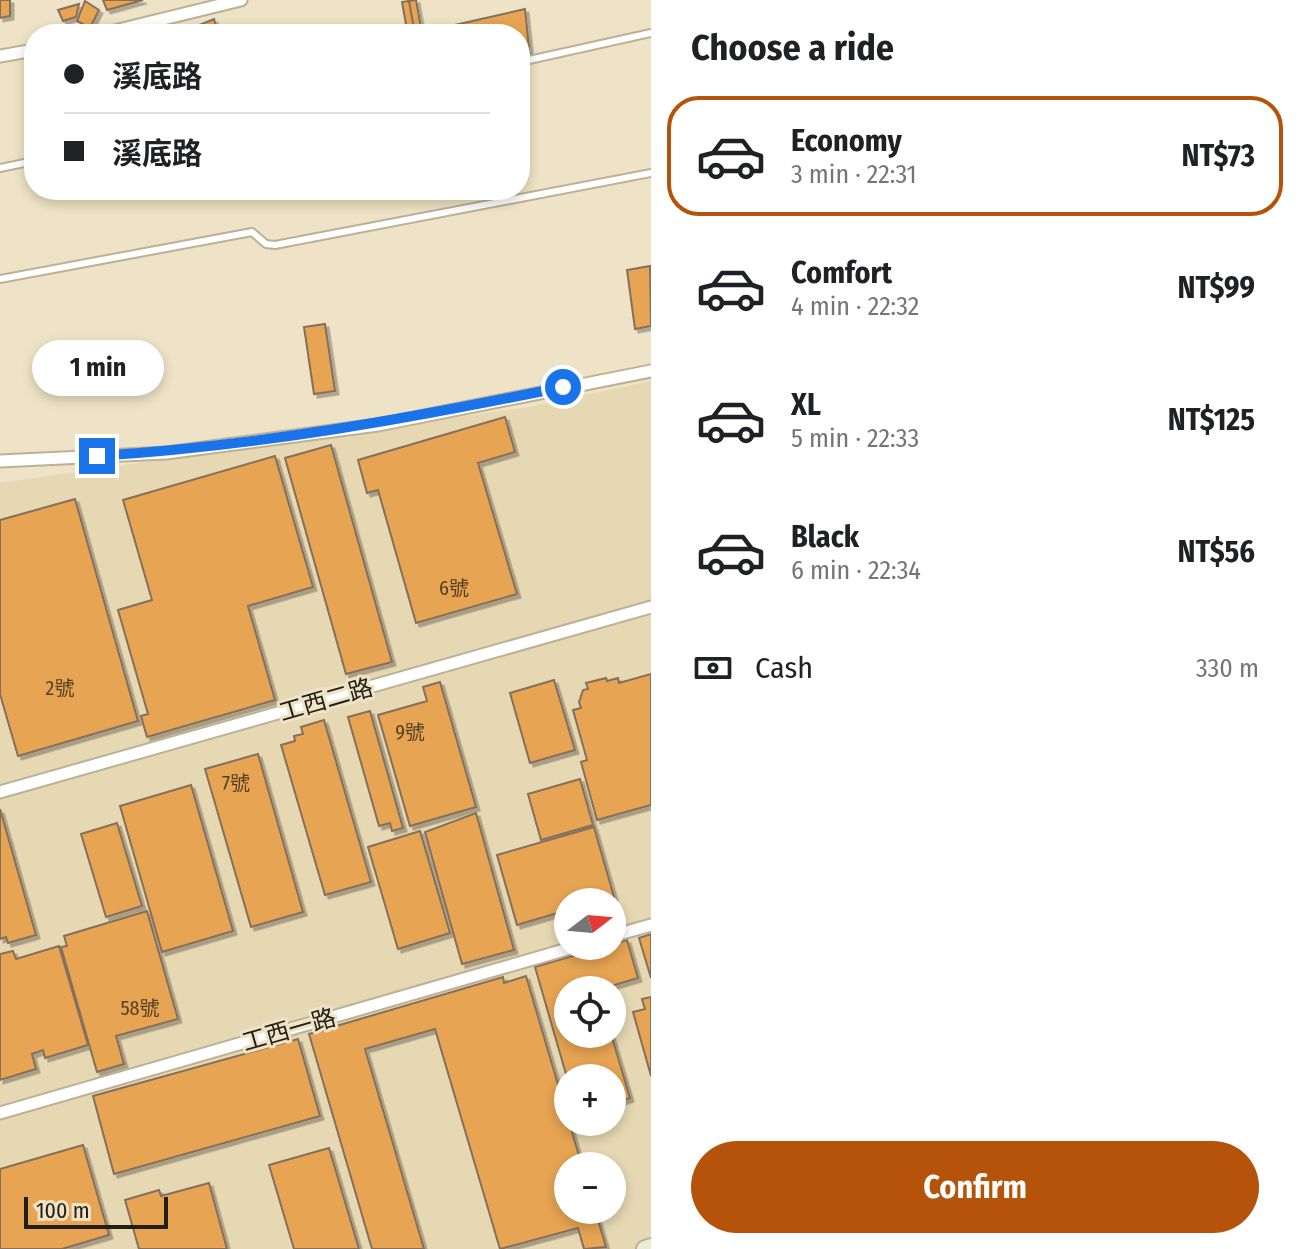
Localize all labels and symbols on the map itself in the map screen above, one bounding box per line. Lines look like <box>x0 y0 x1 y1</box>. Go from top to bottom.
callout: 1 min <box>31 340 163 396</box>
route start <box>545 369 581 405</box>
route end <box>79 438 115 474</box>
house number: 6號 <box>439 576 469 600</box>
street label: 工西二路 <box>276 673 376 727</box>
house number: 2號 <box>46 676 74 700</box>
house number: 9號 <box>395 720 425 744</box>
house number: 7號 <box>222 771 250 795</box>
north arrow <box>554 888 626 960</box>
house number: 58號 <box>120 996 160 1020</box>
street label: 工西一路 <box>239 1003 339 1057</box>
scale bar <box>24 1193 168 1229</box>

